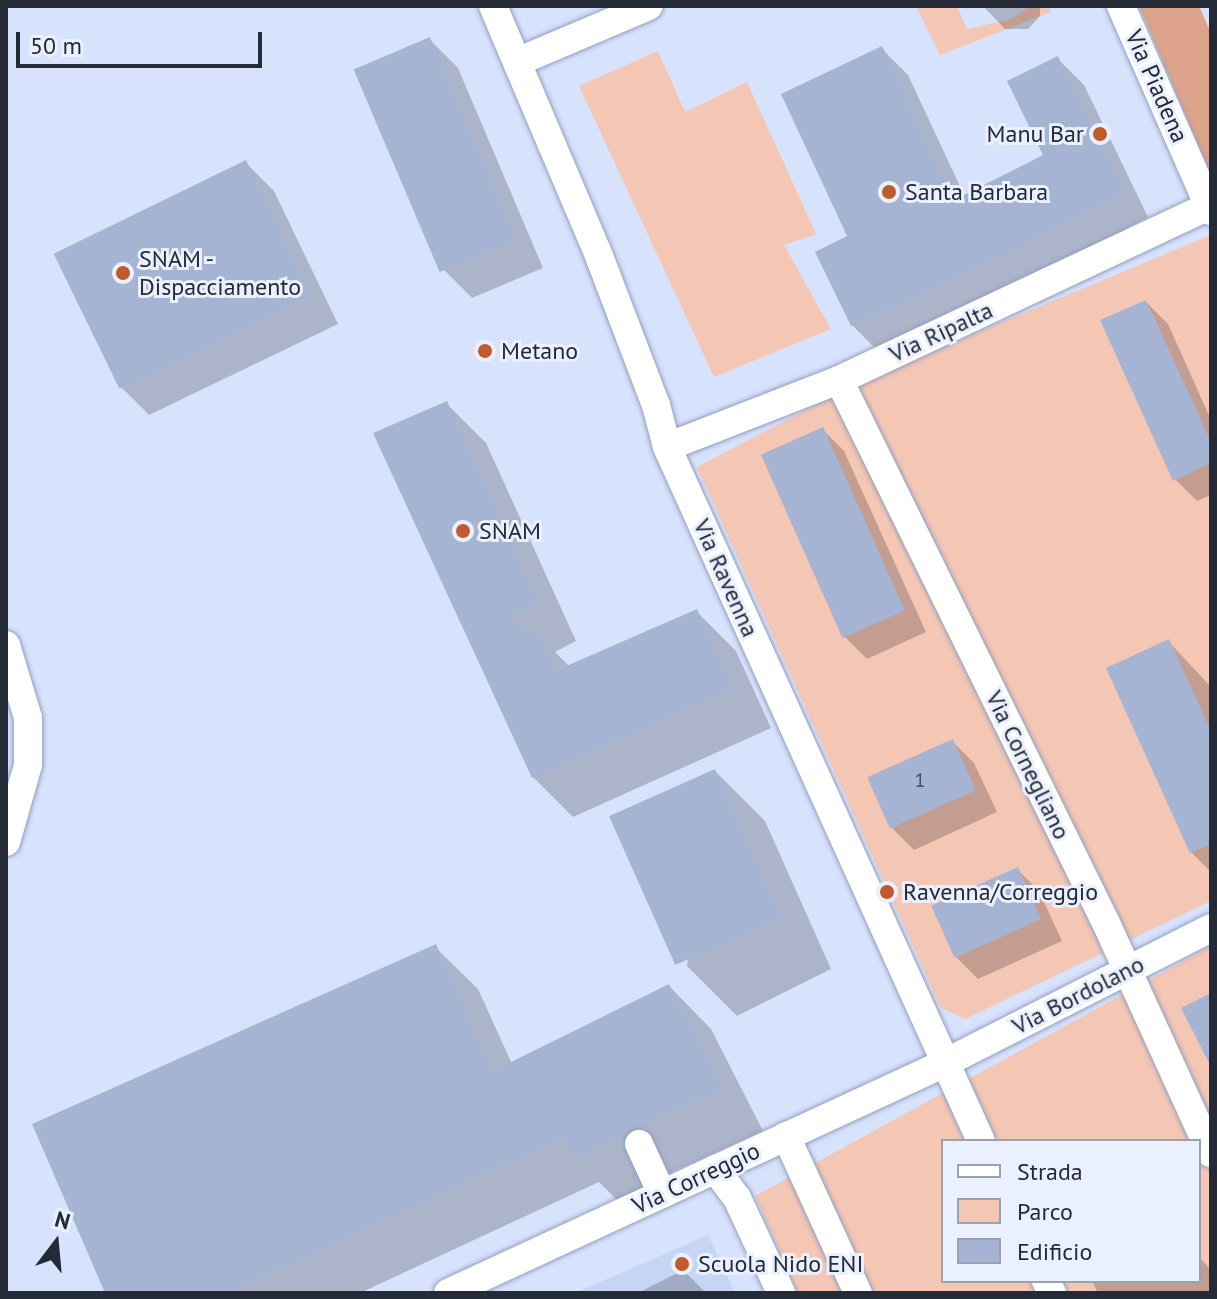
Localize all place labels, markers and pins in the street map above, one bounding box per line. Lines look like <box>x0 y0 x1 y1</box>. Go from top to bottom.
place label: Manu Bar <box>987 120 1084 148</box>
marker: Manu Bar <box>1091 125 1109 143</box>
place label: Santa Barbara <box>905 178 1048 206</box>
marker: Santa Barbara <box>880 183 898 201</box>
place label: SNAM - Dispacciamento <box>139 245 301 301</box>
marker: SNAM - Dispacciamento <box>114 264 132 282</box>
place label: Metano <box>501 337 578 365</box>
marker: Metano <box>476 342 494 360</box>
place label: SNAM <box>479 517 541 545</box>
marker: SNAM <box>454 522 472 540</box>
place label: Ravenna/Correggio <box>903 878 1098 906</box>
marker: Ravenna/Correggio <box>878 883 896 901</box>
place label: Scuola Nido ENI <box>698 1250 863 1278</box>
marker: Scuola Nido ENI <box>673 1255 691 1273</box>

